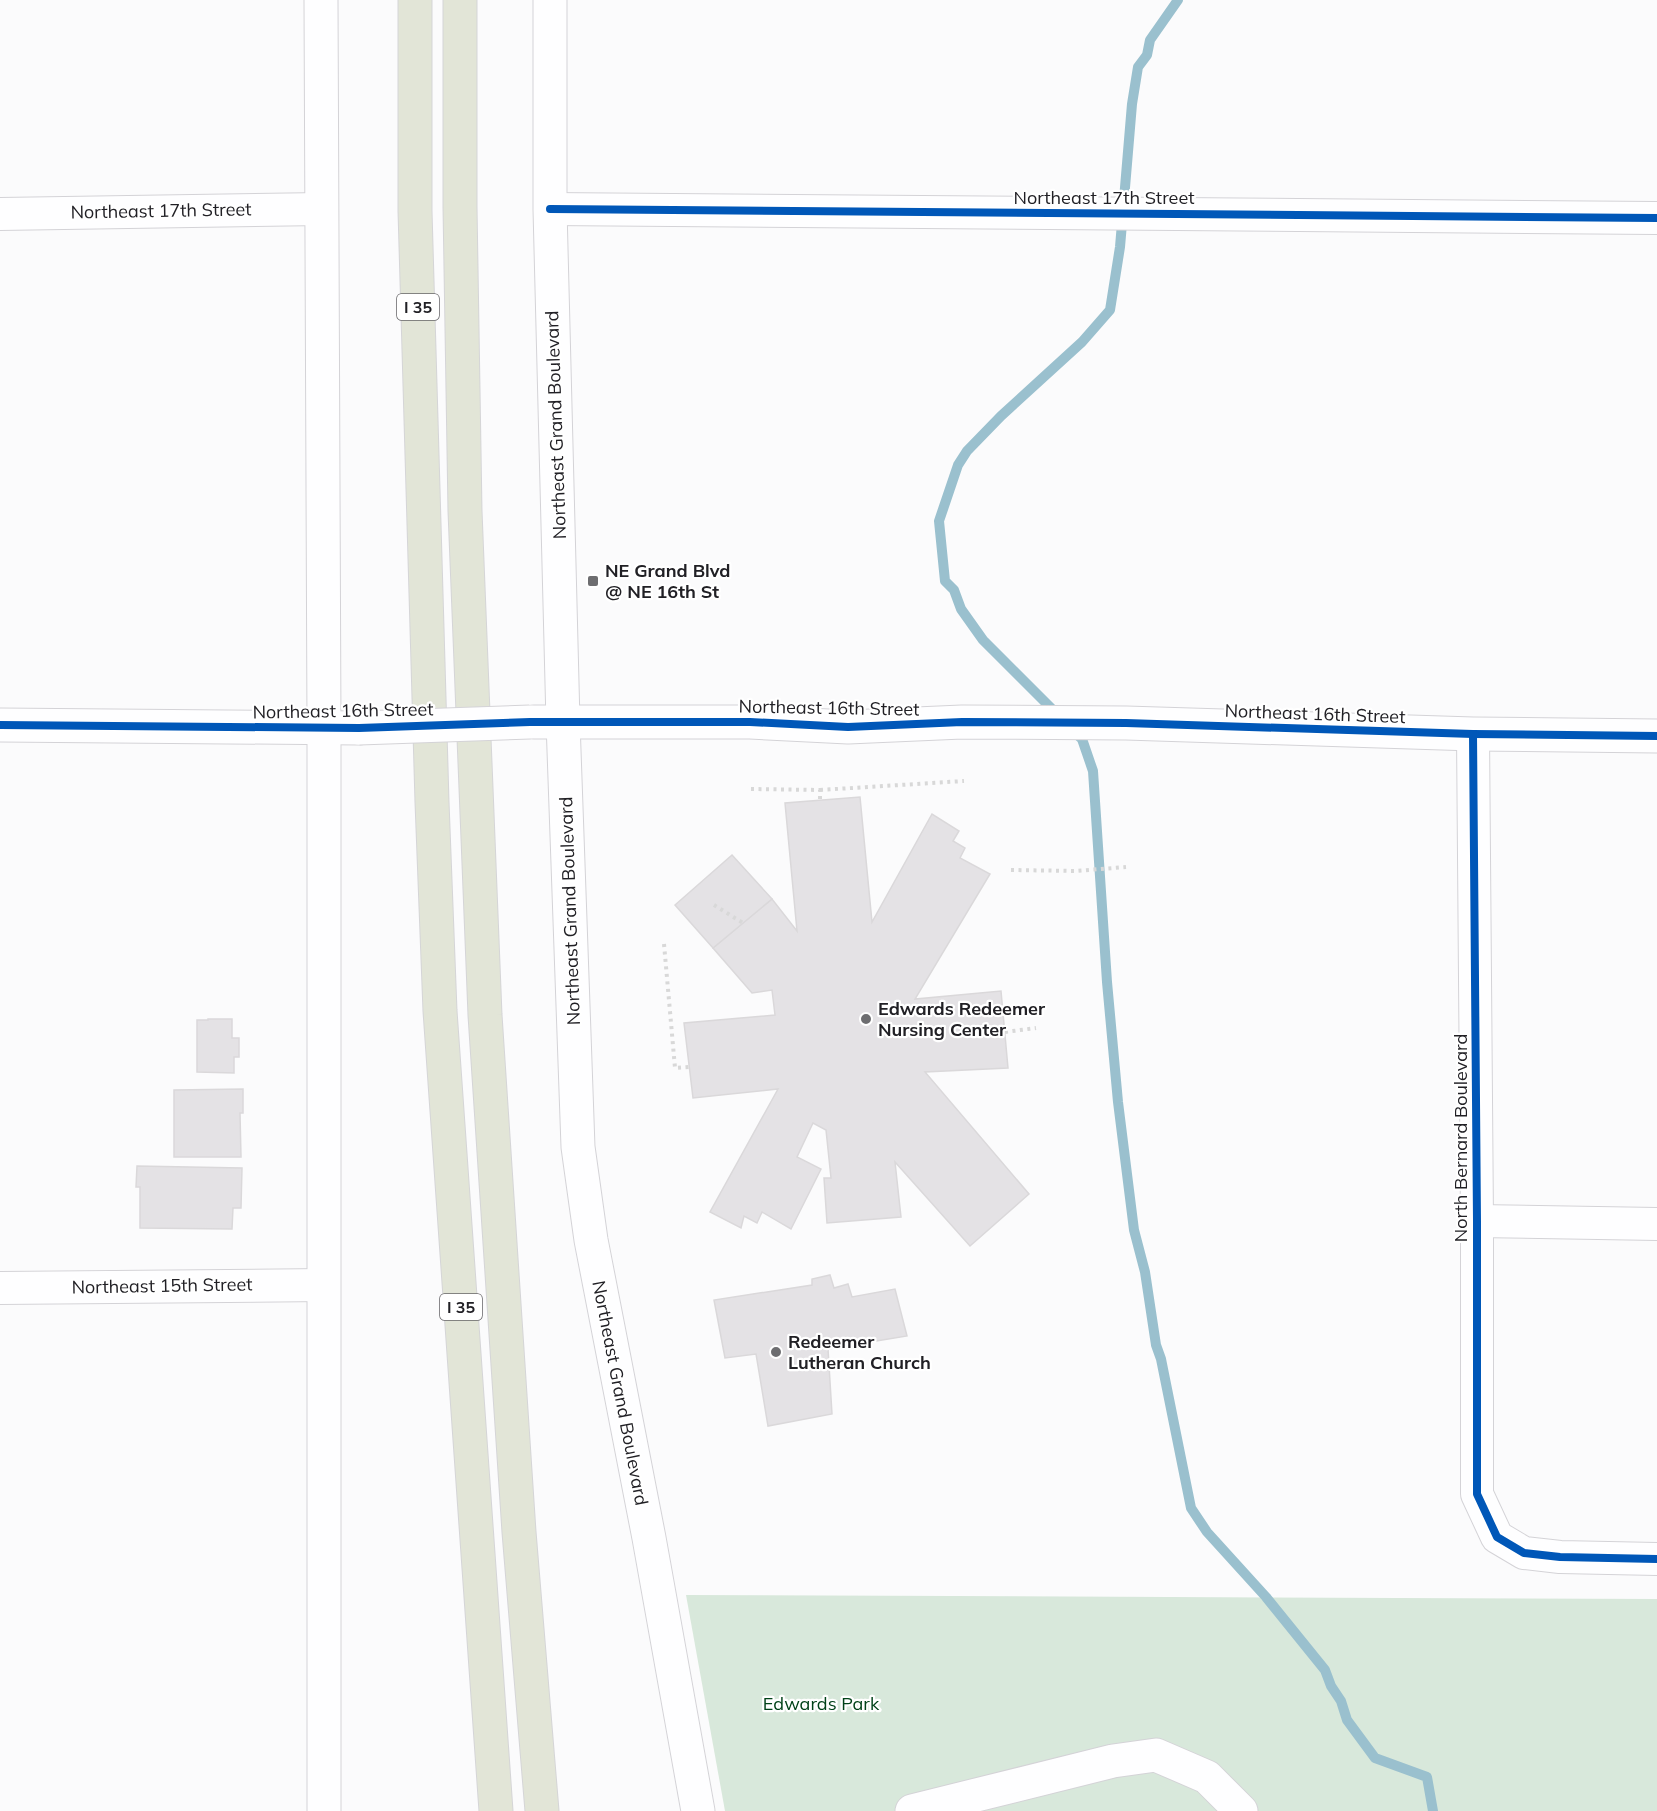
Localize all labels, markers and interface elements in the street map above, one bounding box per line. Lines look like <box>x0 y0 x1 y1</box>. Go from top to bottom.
street label: Northeast 17th Street <box>1014 186 1194 209</box>
street label: Northeast 17th Street <box>70 197 252 224</box>
road number: I 35 <box>397 294 439 320</box>
street label: Northeast Grand Boulevard <box>540 310 571 540</box>
place label: NE Grand Blvd @ NE 16th St <box>605 559 731 603</box>
marker: NE Grand Blvd @ NE 16th St <box>586 574 600 588</box>
street label: Northeast 16th Street <box>738 694 920 721</box>
street label: Northeast 16th Street <box>252 697 434 724</box>
street label: Northeast 16th Street <box>1224 699 1406 728</box>
street label: Northeast Grand Boulevard <box>554 796 585 1026</box>
place label: Edwards Redeemer Nursing Center <box>878 997 1046 1041</box>
marker: Edwards Redeemer Nursing Center <box>859 1012 873 1026</box>
street label: North Bernard Boulevard <box>1449 1034 1472 1242</box>
street label: Northeast 15th Street <box>71 1272 253 1299</box>
street label: Northeast Grand Boulevard <box>587 1278 654 1507</box>
road number: I 35 <box>440 1294 482 1320</box>
place label: Redeemer Lutheran Church <box>788 1330 931 1374</box>
marker: Redeemer Lutheran Church <box>769 1345 783 1359</box>
park label: Edwards Park <box>763 1692 880 1715</box>

